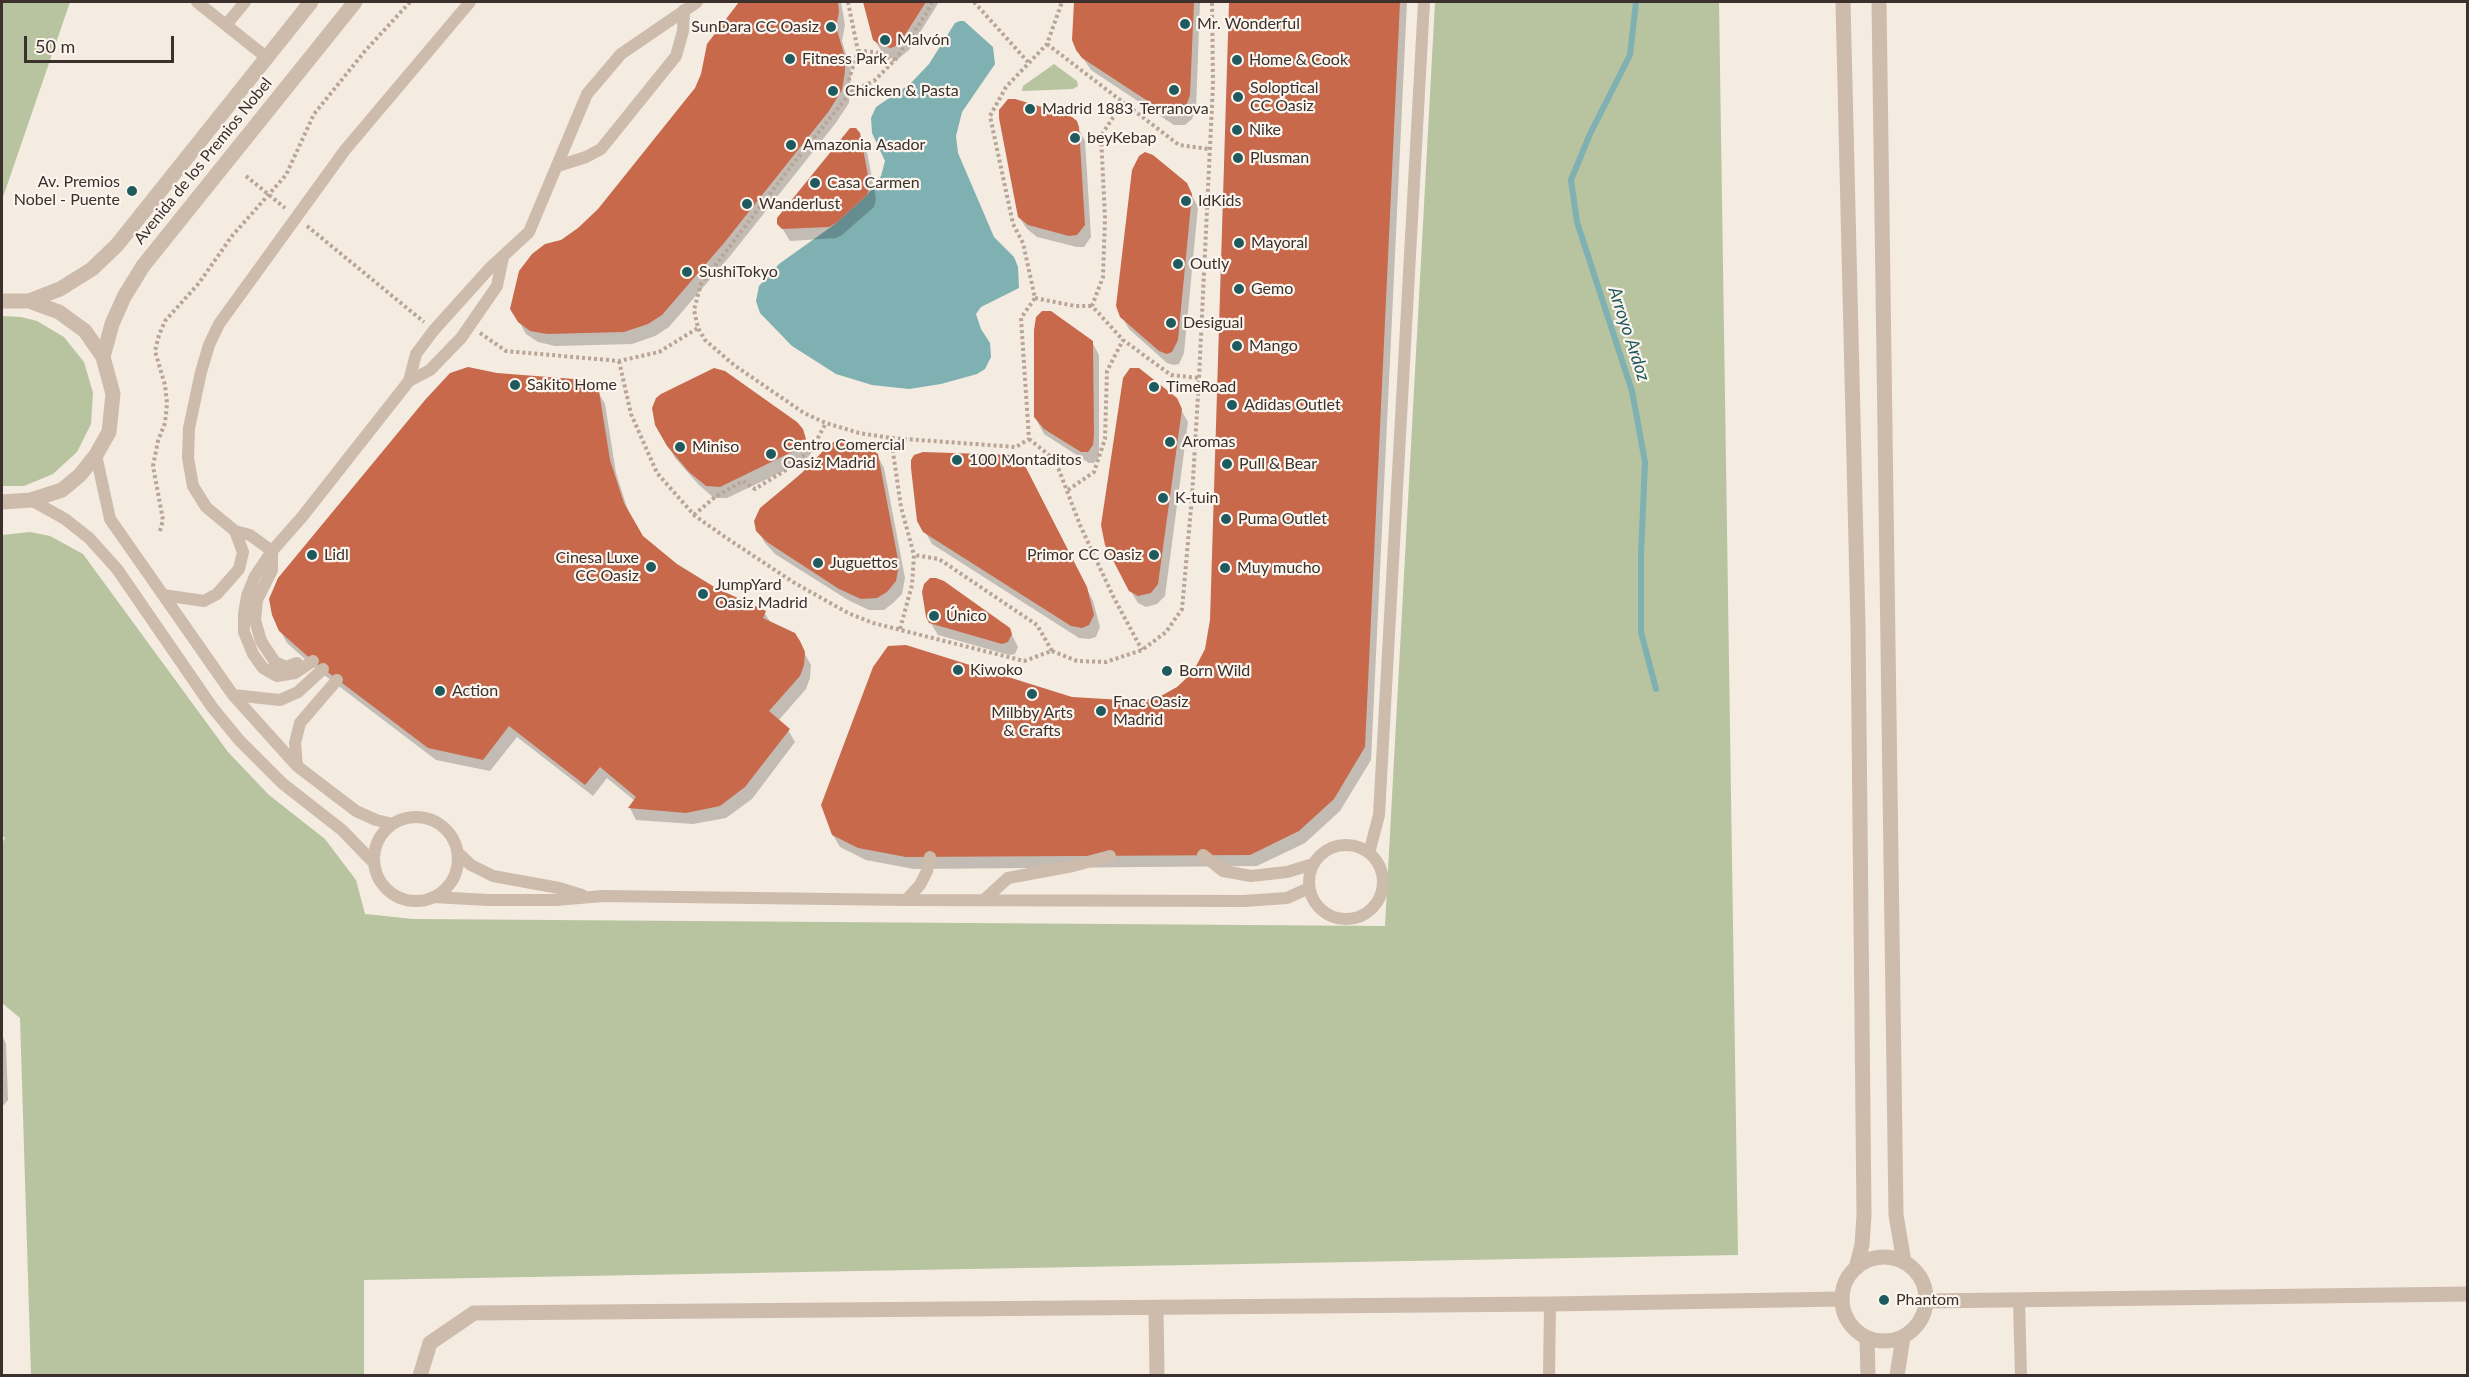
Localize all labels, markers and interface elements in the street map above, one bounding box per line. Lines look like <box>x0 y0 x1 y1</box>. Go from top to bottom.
place label: Mr. Wonderful <box>1197 14 1300 34</box>
place label: SunDara CC Oasiz <box>691 17 819 37</box>
marker: Mr. Wonderful <box>1178 17 1192 31</box>
marker: SunDara CC Oasiz <box>824 20 838 34</box>
scale bar <box>27 24 177 62</box>
place label: Malvón <box>897 30 949 50</box>
marker: Malvón <box>878 33 892 47</box>
text: 50 m <box>35 35 75 57</box>
place label: Fitness Park <box>802 49 887 69</box>
place label: Home & Cook <box>1249 50 1348 70</box>
marker: Fitness Park <box>783 52 797 66</box>
marker: Home & Cook <box>1230 53 1244 67</box>
street label: Avenida de los Premios Nobel <box>130 74 276 248</box>
place label: Soloptical CC Oasiz <box>1250 78 1319 116</box>
place label: Chicken & Pasta <box>845 81 959 101</box>
marker: Terranova <box>1167 83 1181 97</box>
marker: Chicken & Pasta <box>826 84 840 98</box>
marker: Soloptical CC Oasiz <box>1231 90 1245 104</box>
place label: Madrid 1883 <box>1042 99 1133 119</box>
place label: Terranova <box>1139 99 1209 119</box>
marker: Madrid 1883 <box>1023 102 1037 116</box>
place label: Nike <box>1249 120 1281 140</box>
marker: Nike <box>1230 123 1244 137</box>
place label: beyKebap <box>1087 128 1157 148</box>
marker: beyKebap <box>1068 131 1082 145</box>
place label: Amazonia Asador <box>803 135 925 155</box>
marker: Amazonia Asador <box>784 138 798 152</box>
place label: Plusman <box>1250 148 1309 168</box>
marker: Plusman <box>1231 151 1245 165</box>
place label: Av. Premios Nobel - Puente <box>14 172 120 210</box>
place label: Casa Carmen <box>827 173 920 193</box>
marker: Casa Carmen <box>808 176 822 190</box>
marker: Av. Premios Nobel - Puente <box>125 184 139 198</box>
place label: IdKids <box>1198 191 1241 211</box>
place label: Wanderlust <box>759 194 840 214</box>
marker: IdKids <box>1179 194 1193 208</box>
marker: Wanderlust <box>740 197 754 211</box>
place label: Mayoral <box>1251 233 1308 253</box>
marker: Mayoral <box>1232 236 1246 250</box>
place label: Outly <box>1190 254 1229 274</box>
marker: Outly <box>1171 257 1185 271</box>
place label: SushiTokyo <box>699 262 778 282</box>
marker: SushiTokyo <box>680 265 694 279</box>
place label: Gemo <box>1251 279 1293 299</box>
marker: Gemo <box>1232 282 1246 296</box>
water label: Arroyo Ardoz <box>1604 284 1654 384</box>
place label: Desigual <box>1183 313 1243 333</box>
marker: Desigual <box>1164 316 1178 330</box>
place label: Mango <box>1249 336 1298 356</box>
marker: Mango <box>1230 339 1244 353</box>
place label: Sakito Home <box>527 375 617 395</box>
place label: TimeRoad <box>1166 377 1236 397</box>
marker: Sakito Home <box>508 378 522 392</box>
marker: TimeRoad <box>1147 380 1161 394</box>
place label: Adidas Outlet <box>1244 395 1341 415</box>
marker: Adidas Outlet <box>1225 398 1239 412</box>
place label: Aromas <box>1182 432 1235 452</box>
place label: Centro Comercial Oasiz Madrid <box>783 435 905 473</box>
marker: Aromas <box>1163 435 1177 449</box>
place label: Miniso <box>692 437 739 457</box>
marker: Miniso <box>673 440 687 454</box>
marker: Centro Comercial Oasiz Madrid <box>764 447 778 461</box>
place label: 100 Montaditos <box>969 450 1082 470</box>
marker: 100 Montaditos <box>950 453 964 467</box>
place label: Pull & Bear <box>1239 454 1317 474</box>
marker: Pull & Bear <box>1220 457 1234 471</box>
place label: K-tuin <box>1175 488 1219 508</box>
marker: K-tuin <box>1156 491 1170 505</box>
place label: Puma Outlet <box>1238 509 1327 529</box>
marker: Puma Outlet <box>1219 512 1233 526</box>
place label: Lidl <box>324 545 349 565</box>
place label: Primor CC Oasiz <box>1027 545 1142 565</box>
marker: Lidl <box>305 548 319 562</box>
place label: Cinesa Luxe CC Oasiz <box>555 548 639 586</box>
marker: Primor CC Oasiz <box>1147 548 1161 562</box>
place label: Juguettos <box>830 553 898 573</box>
marker: Juguettos <box>811 556 825 570</box>
place label: Muy mucho <box>1237 558 1321 578</box>
marker: Cinesa Luxe CC Oasiz <box>644 560 658 574</box>
marker: Muy mucho <box>1218 561 1232 575</box>
place label: JumpYard Oasiz Madrid <box>715 575 808 613</box>
marker: JumpYard Oasiz Madrid <box>696 587 710 601</box>
place label: Único <box>946 606 987 626</box>
marker: Único <box>927 609 941 623</box>
place label: Kiwoko <box>970 660 1023 680</box>
place label: Born Wild <box>1179 661 1250 681</box>
marker: Kiwoko <box>951 663 965 677</box>
marker: Born Wild <box>1160 664 1174 678</box>
place label: Action <box>452 681 498 701</box>
marker: Action <box>433 684 447 698</box>
marker: Milbby Arts & Crafts <box>1025 687 1039 701</box>
place label: Fnac Oasiz Madrid <box>1113 692 1189 730</box>
place label: Milbby Arts & Crafts <box>991 703 1073 741</box>
marker: Fnac Oasiz Madrid <box>1094 704 1108 718</box>
place label: Phantom <box>1896 1290 1959 1310</box>
marker: Phantom <box>1877 1293 1891 1307</box>

